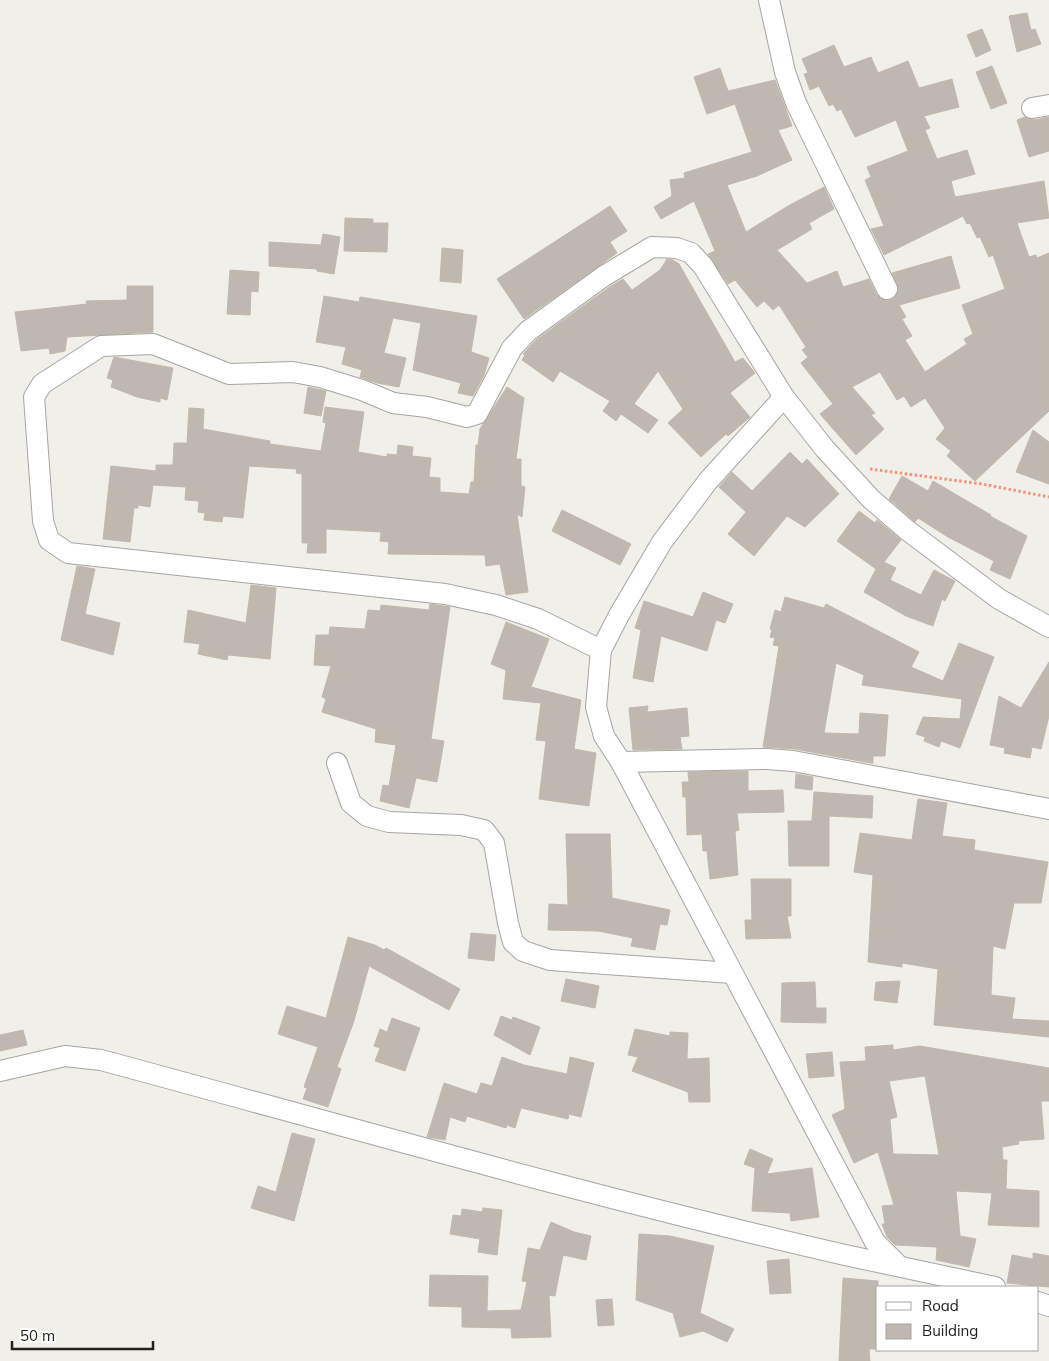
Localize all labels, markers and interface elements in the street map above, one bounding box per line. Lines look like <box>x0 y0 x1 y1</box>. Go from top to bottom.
legend <box>876 1286 1039 1351</box>
text: Road <box>922 1296 959 1315</box>
scale bar <box>12 1318 154 1350</box>
text: Building <box>922 1321 978 1340</box>
text: 50 m <box>20 1326 55 1345</box>

